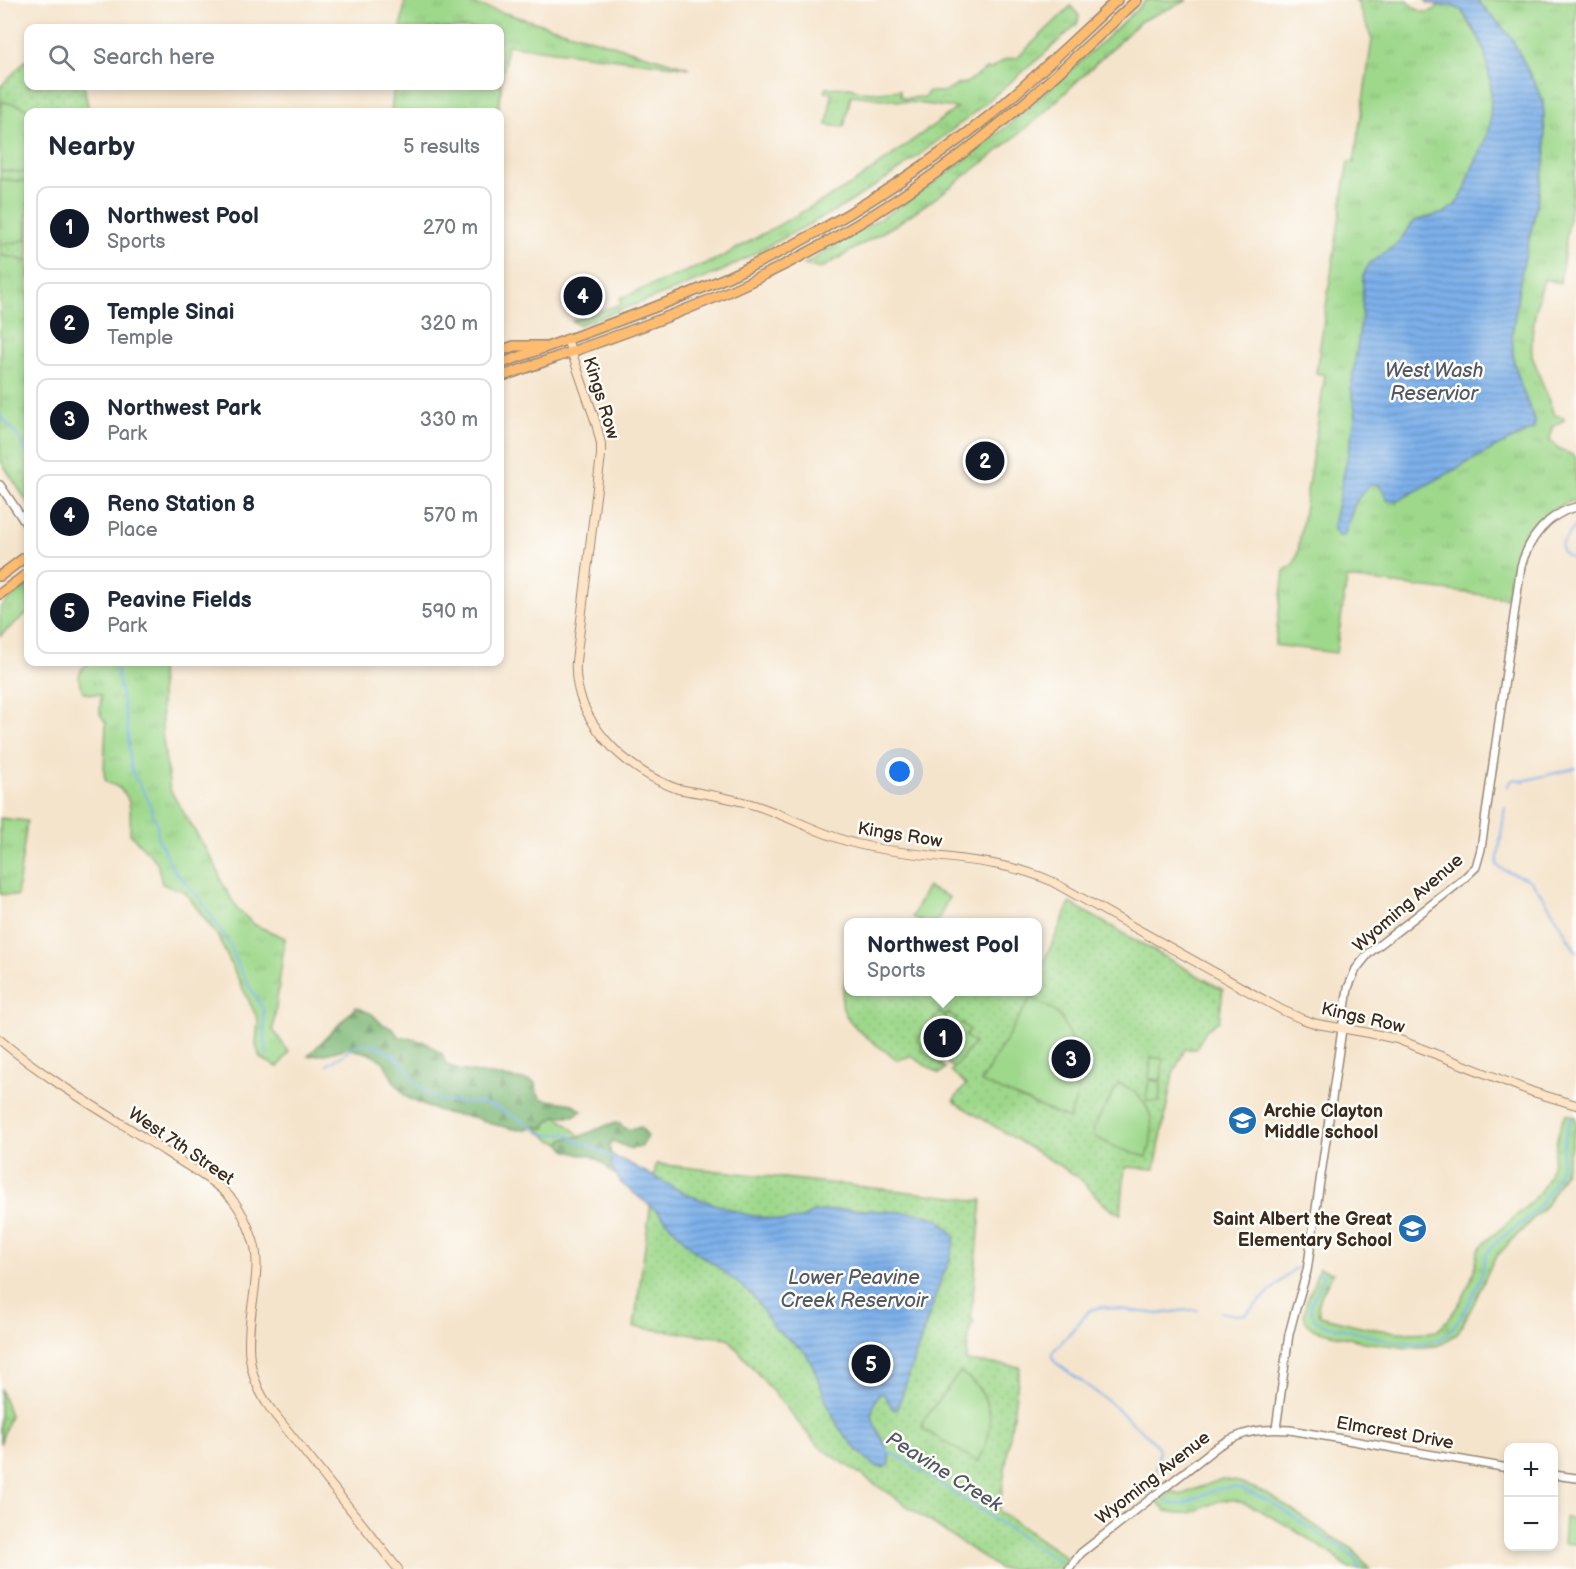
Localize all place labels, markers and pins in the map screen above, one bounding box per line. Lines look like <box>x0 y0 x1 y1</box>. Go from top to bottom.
pin: 4 <box>564 274 602 318</box>
pin: 2 <box>966 438 1004 484</box>
pin: 1 <box>924 1016 962 1060</box>
pin: 3 <box>1052 1036 1090 1082</box>
place label: Archie Clayton Middle school <box>1263 1101 1383 1143</box>
school or university icon: Archie Clayton Middle school <box>1227 1105 1259 1137</box>
place label: Saint Albert the Great Elementary School <box>1213 1209 1392 1251</box>
school or university icon: Saint Albert the Great Elementary School <box>1397 1213 1429 1245</box>
pin: 5 <box>852 1342 890 1386</box>

